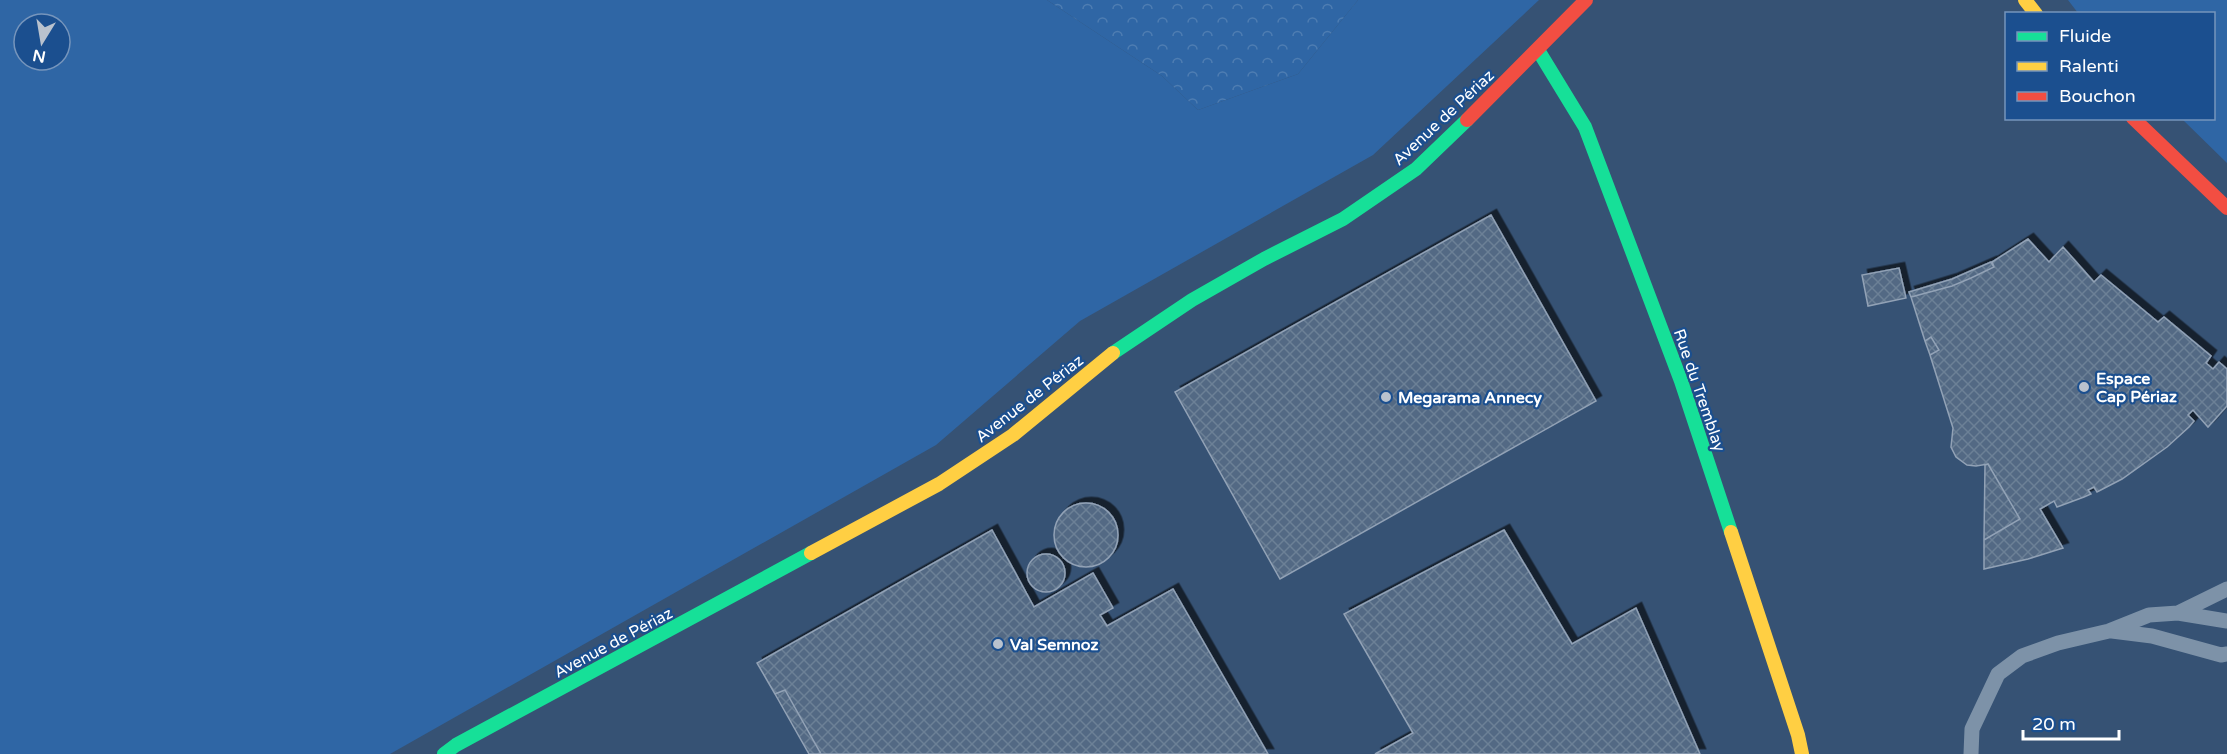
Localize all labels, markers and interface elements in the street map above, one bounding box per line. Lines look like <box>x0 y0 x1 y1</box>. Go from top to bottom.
north arrow <box>12 12 72 72</box>
legend <box>2005 12 2215 120</box>
text: Fluide <box>2059 25 2111 47</box>
text: N <box>31 45 48 67</box>
text: Ralenti <box>2059 55 2119 77</box>
street label: Avenue de Périaz <box>1389 66 1499 170</box>
text: Bouchon <box>2059 85 2136 107</box>
street label: Rue du Tremblay <box>1669 326 1730 455</box>
street label: Avenue de Périaz <box>972 350 1088 447</box>
place label: Espace Cap Périaz <box>2096 369 2177 407</box>
marker: Espace Cap Périaz <box>2077 380 2091 394</box>
place label: Megarama Annecy <box>1398 388 1542 408</box>
marker: Megarama Annecy <box>1379 390 1393 404</box>
street label: Avenue de Périaz <box>551 603 676 683</box>
place label: Val Semnoz <box>1010 635 1098 655</box>
marker: Val Semnoz <box>991 637 1005 651</box>
scale bar <box>2023 703 2119 741</box>
text: 20 m <box>2032 713 2076 735</box>

